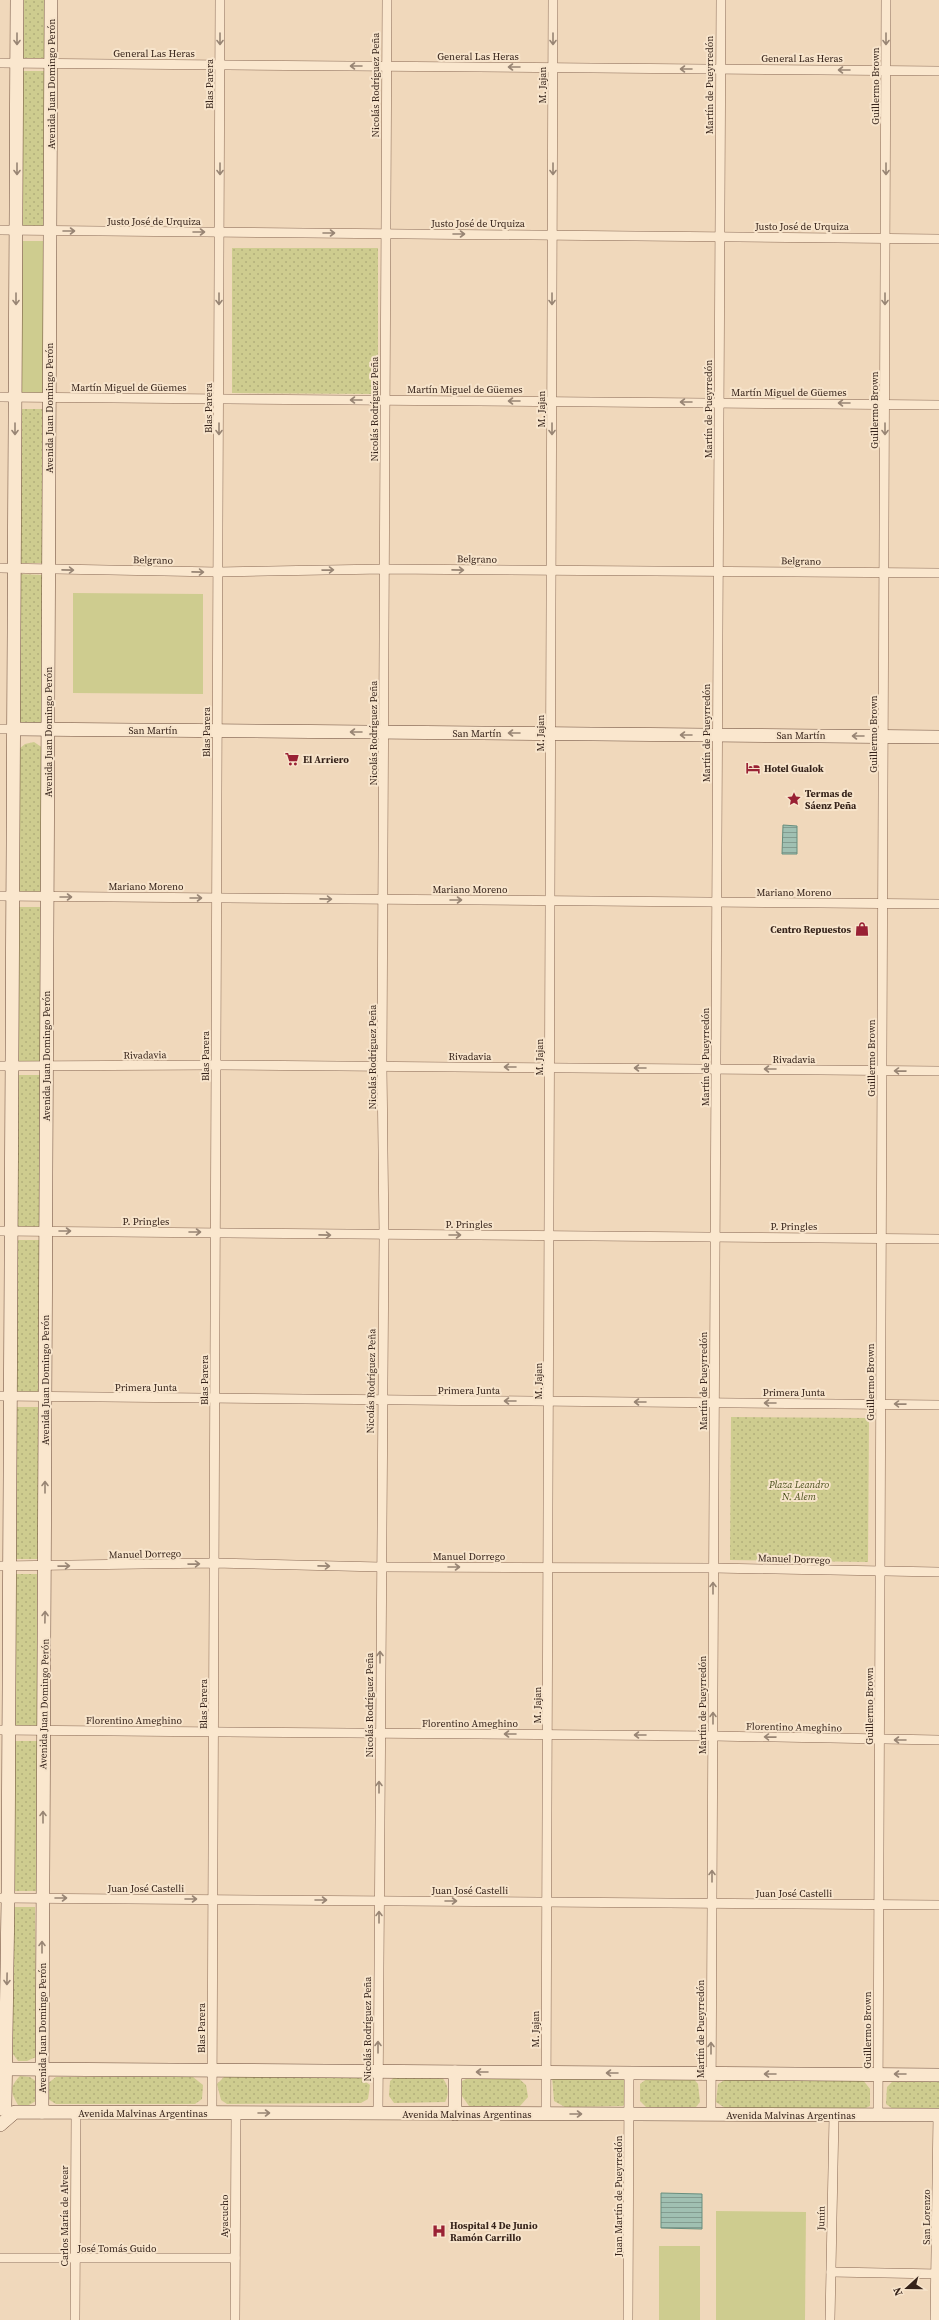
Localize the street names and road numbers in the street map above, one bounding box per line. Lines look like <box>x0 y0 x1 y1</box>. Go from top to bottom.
street label: Avenida Juan Domingo Perón <box>45 19 58 149</box>
street label: Nicolás Rodríguez Peña <box>369 32 382 137</box>
street label: Martín de Pueyrredón <box>703 36 716 134</box>
street label: General Las Heras <box>113 47 195 60</box>
street label: Guillermo Brown <box>869 47 882 125</box>
street label: General Las Heras <box>437 50 519 63</box>
street label: General Las Heras <box>761 52 843 65</box>
street label: Blas Parera <box>203 58 216 109</box>
street label: M. Jajan <box>536 67 549 103</box>
street label: Justo José de Urquiza <box>106 215 202 228</box>
street label: Justo José de Urquiza <box>430 217 526 230</box>
street label: Justo José de Urquiza <box>754 220 850 233</box>
street label: Avenida Juan Domingo Perón <box>43 343 56 473</box>
street label: Nicolás Rodríguez Peña <box>368 356 381 461</box>
street label: Martín de Pueyrredón <box>702 360 715 458</box>
street label: Guillermo Brown <box>868 371 881 449</box>
street label: Martín Miguel de Güemes <box>71 381 187 394</box>
street label: Blas Parera <box>202 382 215 433</box>
street label: Martín Miguel de Güemes <box>407 383 523 396</box>
street label: Martín Miguel de Güemes <box>731 386 847 399</box>
street label: M. Jajan <box>535 391 548 427</box>
street label: Belgrano <box>457 552 498 566</box>
street label: Belgrano <box>133 553 174 567</box>
street label: Belgrano <box>781 554 822 568</box>
street label: Avenida Juan Domingo Perón <box>42 667 55 797</box>
street label: Nicolás Rodríguez Peña <box>367 680 380 785</box>
street label: Martín de Pueyrredón <box>700 684 713 782</box>
street label: Guillermo Brown <box>867 695 880 773</box>
street label: Blas Parera <box>200 706 213 757</box>
street label: M. Jajan <box>534 715 547 751</box>
street label: San Martín <box>128 724 178 737</box>
street label: San Martín <box>452 727 502 740</box>
street label: San Martín <box>776 729 826 742</box>
street label: Mariano Moreno <box>108 880 184 893</box>
street label: Mariano Moreno <box>432 883 508 896</box>
street label: Mariano Moreno <box>756 886 832 899</box>
street label: Avenida Juan Domingo Perón <box>40 991 53 1121</box>
street label: Nicolás Rodríguez Peña <box>366 1004 379 1109</box>
street label: Martín de Pueyrredón <box>699 1008 712 1106</box>
street label: Guillermo Brown <box>865 1019 878 1097</box>
street label: Blas Parera <box>199 1030 212 1081</box>
street label: M. Jajan <box>533 1039 546 1075</box>
street label: Rivadavia <box>123 1048 167 1062</box>
street label: Rivadavia <box>449 1050 492 1063</box>
street label: Rivadavia <box>773 1053 816 1066</box>
street label: P. Pringles <box>123 1215 169 1228</box>
street label: P. Pringles <box>446 1218 492 1231</box>
street label: P. Pringles <box>771 1220 817 1233</box>
street label: Avenida Juan Domingo Perón <box>39 1315 52 1445</box>
street label: Nicolás Rodríguez Peña <box>364 1328 378 1434</box>
street label: Martín de Pueyrredón <box>697 1332 710 1430</box>
street label: Guillermo Brown <box>864 1343 877 1421</box>
street label: Blas Parera <box>198 1354 211 1405</box>
street label: M. Jajan <box>532 1363 545 1399</box>
street label: Primera Junta <box>115 1381 178 1394</box>
street label: Primera Junta <box>438 1384 501 1397</box>
street label: Primera Junta <box>763 1386 826 1399</box>
street label: Manuel Dorrego <box>109 1547 182 1561</box>
street label: Manuel Dorrego <box>433 1550 506 1563</box>
street label: Manuel Dorrego <box>758 1551 831 1567</box>
street label: Avenida Juan Domingo Perón <box>36 1639 52 1769</box>
street label: Nicolás Rodríguez Peña <box>363 1652 376 1757</box>
street label: Martín de Pueyrredón <box>696 1656 709 1754</box>
street label: Guillermo Brown <box>863 1667 876 1745</box>
street label: Blas Parera <box>197 1678 210 1729</box>
street label: M. Jajan <box>531 1687 544 1723</box>
street label: Florentino Ameghino <box>86 1714 182 1727</box>
street label: Florentino Ameghino <box>422 1717 518 1730</box>
street label: Florentino Ameghino <box>746 1720 843 1734</box>
street label: Juan José Castelli <box>107 1882 184 1895</box>
street label: Juan José Castelli <box>431 1884 508 1897</box>
street label: Juan José Castelli <box>755 1887 832 1900</box>
street label: Avenida Juan Domingo Perón <box>36 1963 49 2093</box>
street label: Nicolás Rodríguez Peña <box>361 1976 374 2081</box>
street label: Martín de Pueyrredón <box>694 1980 707 2078</box>
street label: Guillermo Brown <box>861 1991 874 2069</box>
street label: Blas Parera <box>195 2002 208 2053</box>
street label: M. Jajan <box>529 2011 542 2047</box>
street label: Avenida Malvinas Argentinas <box>78 2107 208 2120</box>
street label: Avenida Malvinas Argentinas <box>402 2108 532 2121</box>
street label: Avenida Malvinas Argentinas <box>726 2109 856 2122</box>
street label: Juan Martín de Pueyrredón <box>612 2135 625 2258</box>
street label: Carlos María de Alvear <box>58 2165 71 2266</box>
street label: San Lorenzo <box>920 2189 933 2245</box>
street label: Ayacucho <box>218 2194 231 2238</box>
street label: Junín <box>814 2206 828 2231</box>
street label: José Tomás Guido <box>77 2242 157 2255</box>

